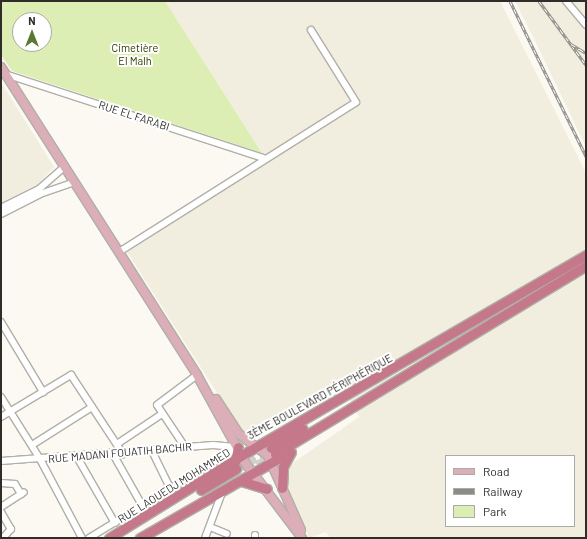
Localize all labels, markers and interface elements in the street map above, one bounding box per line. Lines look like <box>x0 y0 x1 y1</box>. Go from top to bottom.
north arrow <box>12 12 52 52</box>
text: N <box>28 14 36 27</box>
park label: Cimetière El Malh <box>112 42 158 68</box>
street label: RUE EL FARABI <box>97 98 171 134</box>
street label: 3ÈME BOULEVARD PÉRIPHÉRIQUE <box>245 352 395 442</box>
street label: RUE MADANI FOUATIH BACHIR <box>48 440 192 466</box>
street label: RUE LAOUEDJ MOHAMMED <box>115 446 233 526</box>
legend <box>445 455 575 527</box>
text: Road <box>483 464 510 478</box>
text: Railway <box>483 484 522 498</box>
text: Park <box>483 504 507 518</box>

